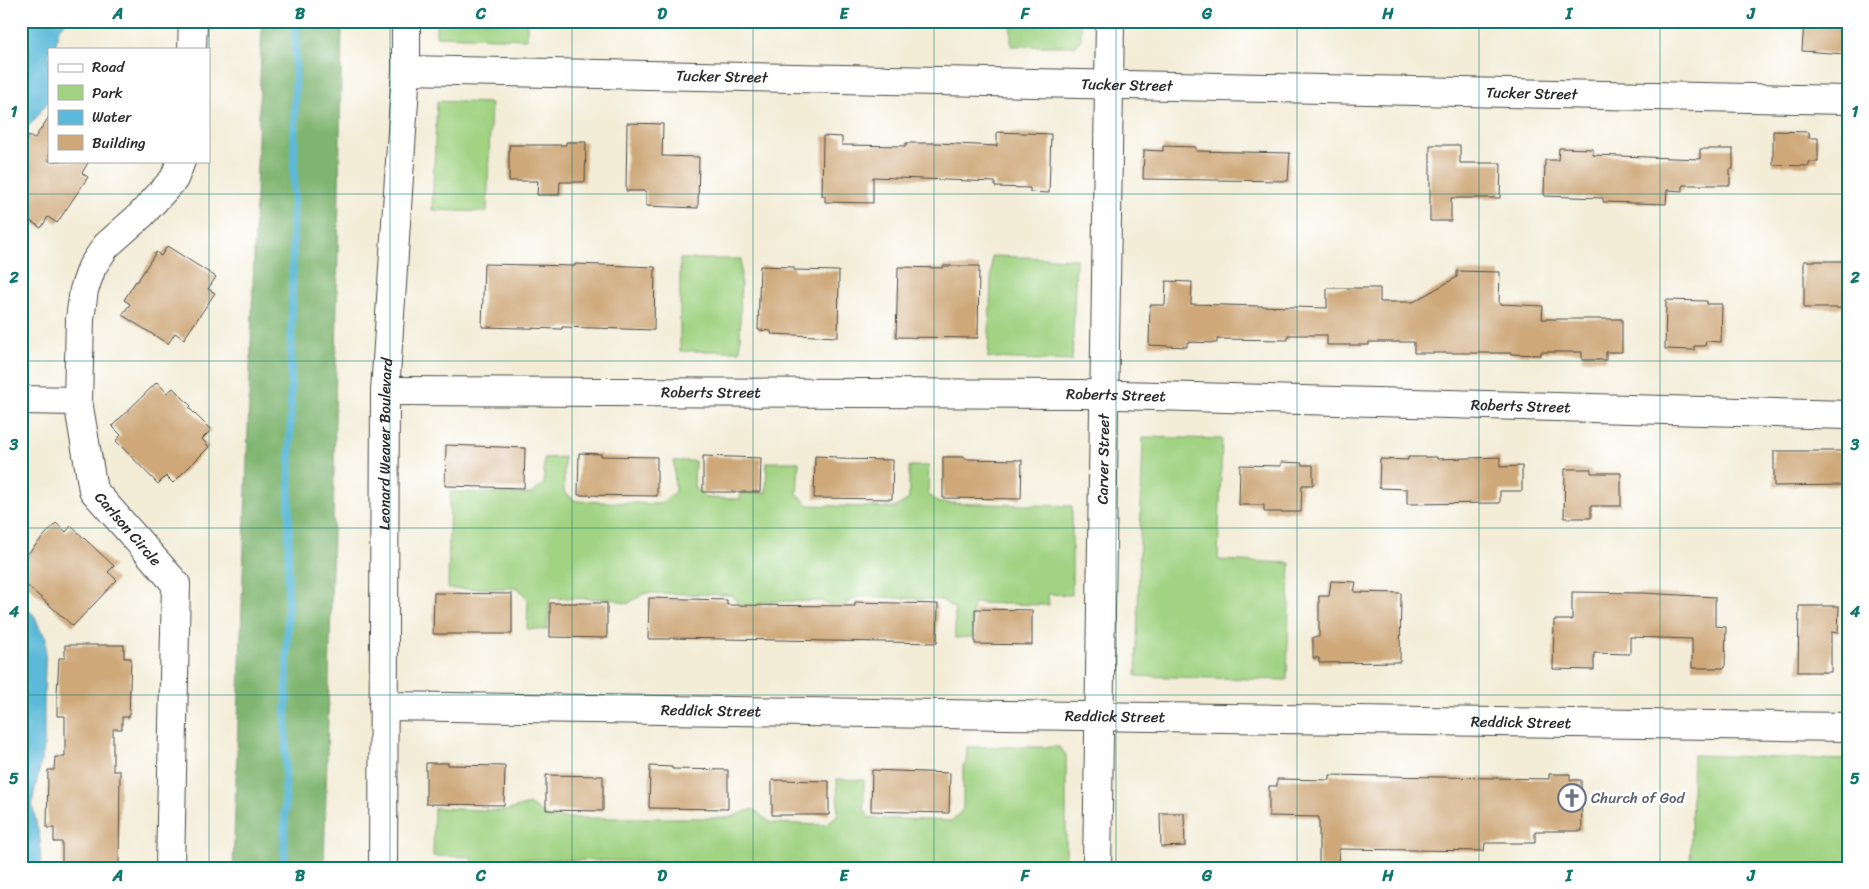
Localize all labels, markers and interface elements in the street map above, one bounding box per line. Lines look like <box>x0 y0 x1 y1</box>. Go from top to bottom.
text: A <box>112 0 123 28</box>
text: B <box>295 0 306 28</box>
text: C <box>475 0 487 28</box>
text: D <box>657 0 667 28</box>
text: E <box>840 0 850 28</box>
text: F <box>1020 0 1031 28</box>
text: G <box>1201 0 1213 28</box>
text: H <box>1381 0 1394 28</box>
text: I <box>1565 0 1574 28</box>
text: J <box>1746 0 1756 28</box>
legend <box>48 48 210 162</box>
text: Road <box>92 54 125 80</box>
street label: Tucker Street <box>676 63 769 91</box>
street label: Tucker Street <box>1081 71 1174 99</box>
street label: Tucker Street <box>1486 79 1579 107</box>
text: Park <box>92 80 123 106</box>
text: 1 <box>11 97 18 126</box>
text: 1 <box>1852 97 1859 126</box>
text: Water <box>92 104 132 130</box>
text: Building <box>92 130 146 156</box>
text: 2 <box>8 263 19 292</box>
text: 2 <box>1849 263 1860 292</box>
street label: Leonard Weaver Boulevard <box>371 356 400 530</box>
street label: Roberts Street <box>661 379 761 406</box>
street label: Roberts Street <box>1066 381 1167 409</box>
street label: Roberts Street <box>1471 392 1572 420</box>
street label: Carver Street <box>1090 412 1117 505</box>
text: 3 <box>9 430 19 459</box>
text: 3 <box>1850 430 1860 459</box>
street label: Carlson Circle <box>88 486 168 573</box>
text: 4 <box>8 597 19 626</box>
text: 4 <box>1849 597 1860 626</box>
street label: Reddick Street <box>661 697 762 724</box>
street label: Reddick Street <box>1065 703 1166 730</box>
street label: Reddick Street <box>1471 709 1572 736</box>
text: 5 <box>9 764 19 793</box>
text: 5 <box>1850 764 1860 793</box>
church icon: Church of God <box>1557 783 1587 813</box>
place label: Church of God <box>1591 785 1685 811</box>
text: A <box>112 861 123 889</box>
text: B <box>295 861 306 889</box>
text: C <box>475 861 487 889</box>
text: D <box>657 861 667 889</box>
text: E <box>840 861 850 889</box>
text: F <box>1020 861 1031 889</box>
text: G <box>1201 861 1213 889</box>
text: H <box>1381 861 1394 889</box>
text: I <box>1565 861 1574 889</box>
text: J <box>1746 861 1756 889</box>

